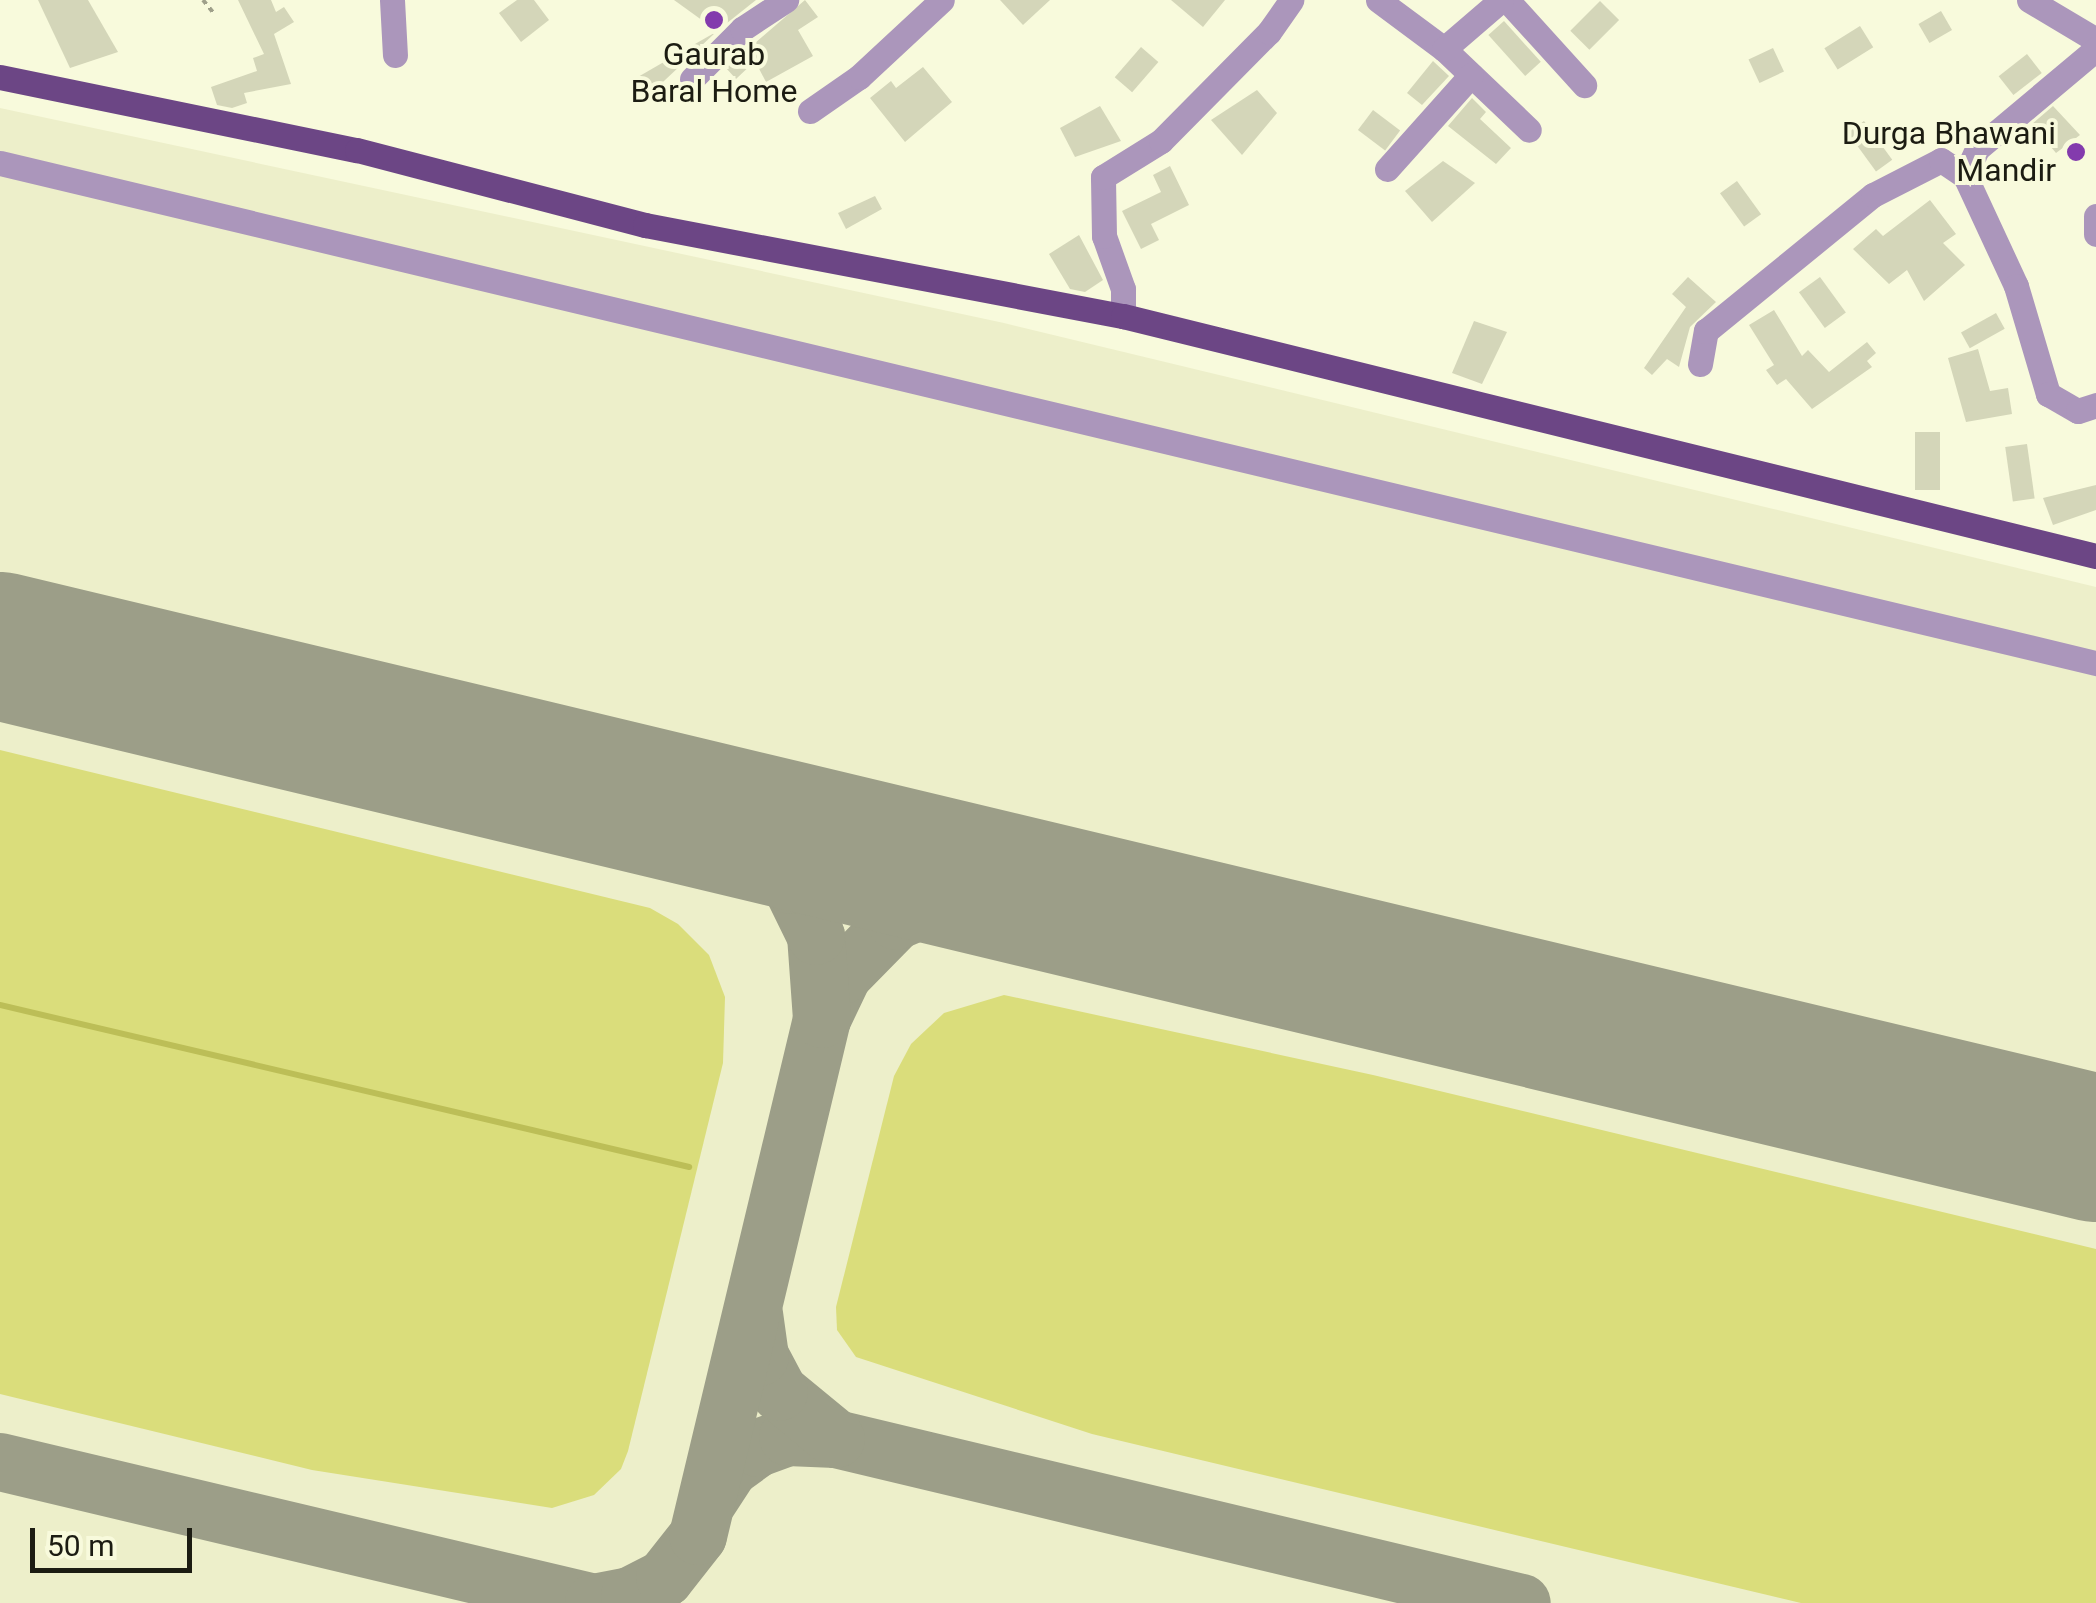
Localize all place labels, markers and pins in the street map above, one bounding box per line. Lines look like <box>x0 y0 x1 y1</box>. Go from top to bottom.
marker: Gaurab Baral Home <box>703 9 725 31</box>
place label: Gaurab Baral Home <box>631 36 797 111</box>
place label: Durga Bhawani Mandir <box>1842 115 2056 190</box>
marker: Durga Bhawani Mandir <box>2065 141 2087 163</box>

